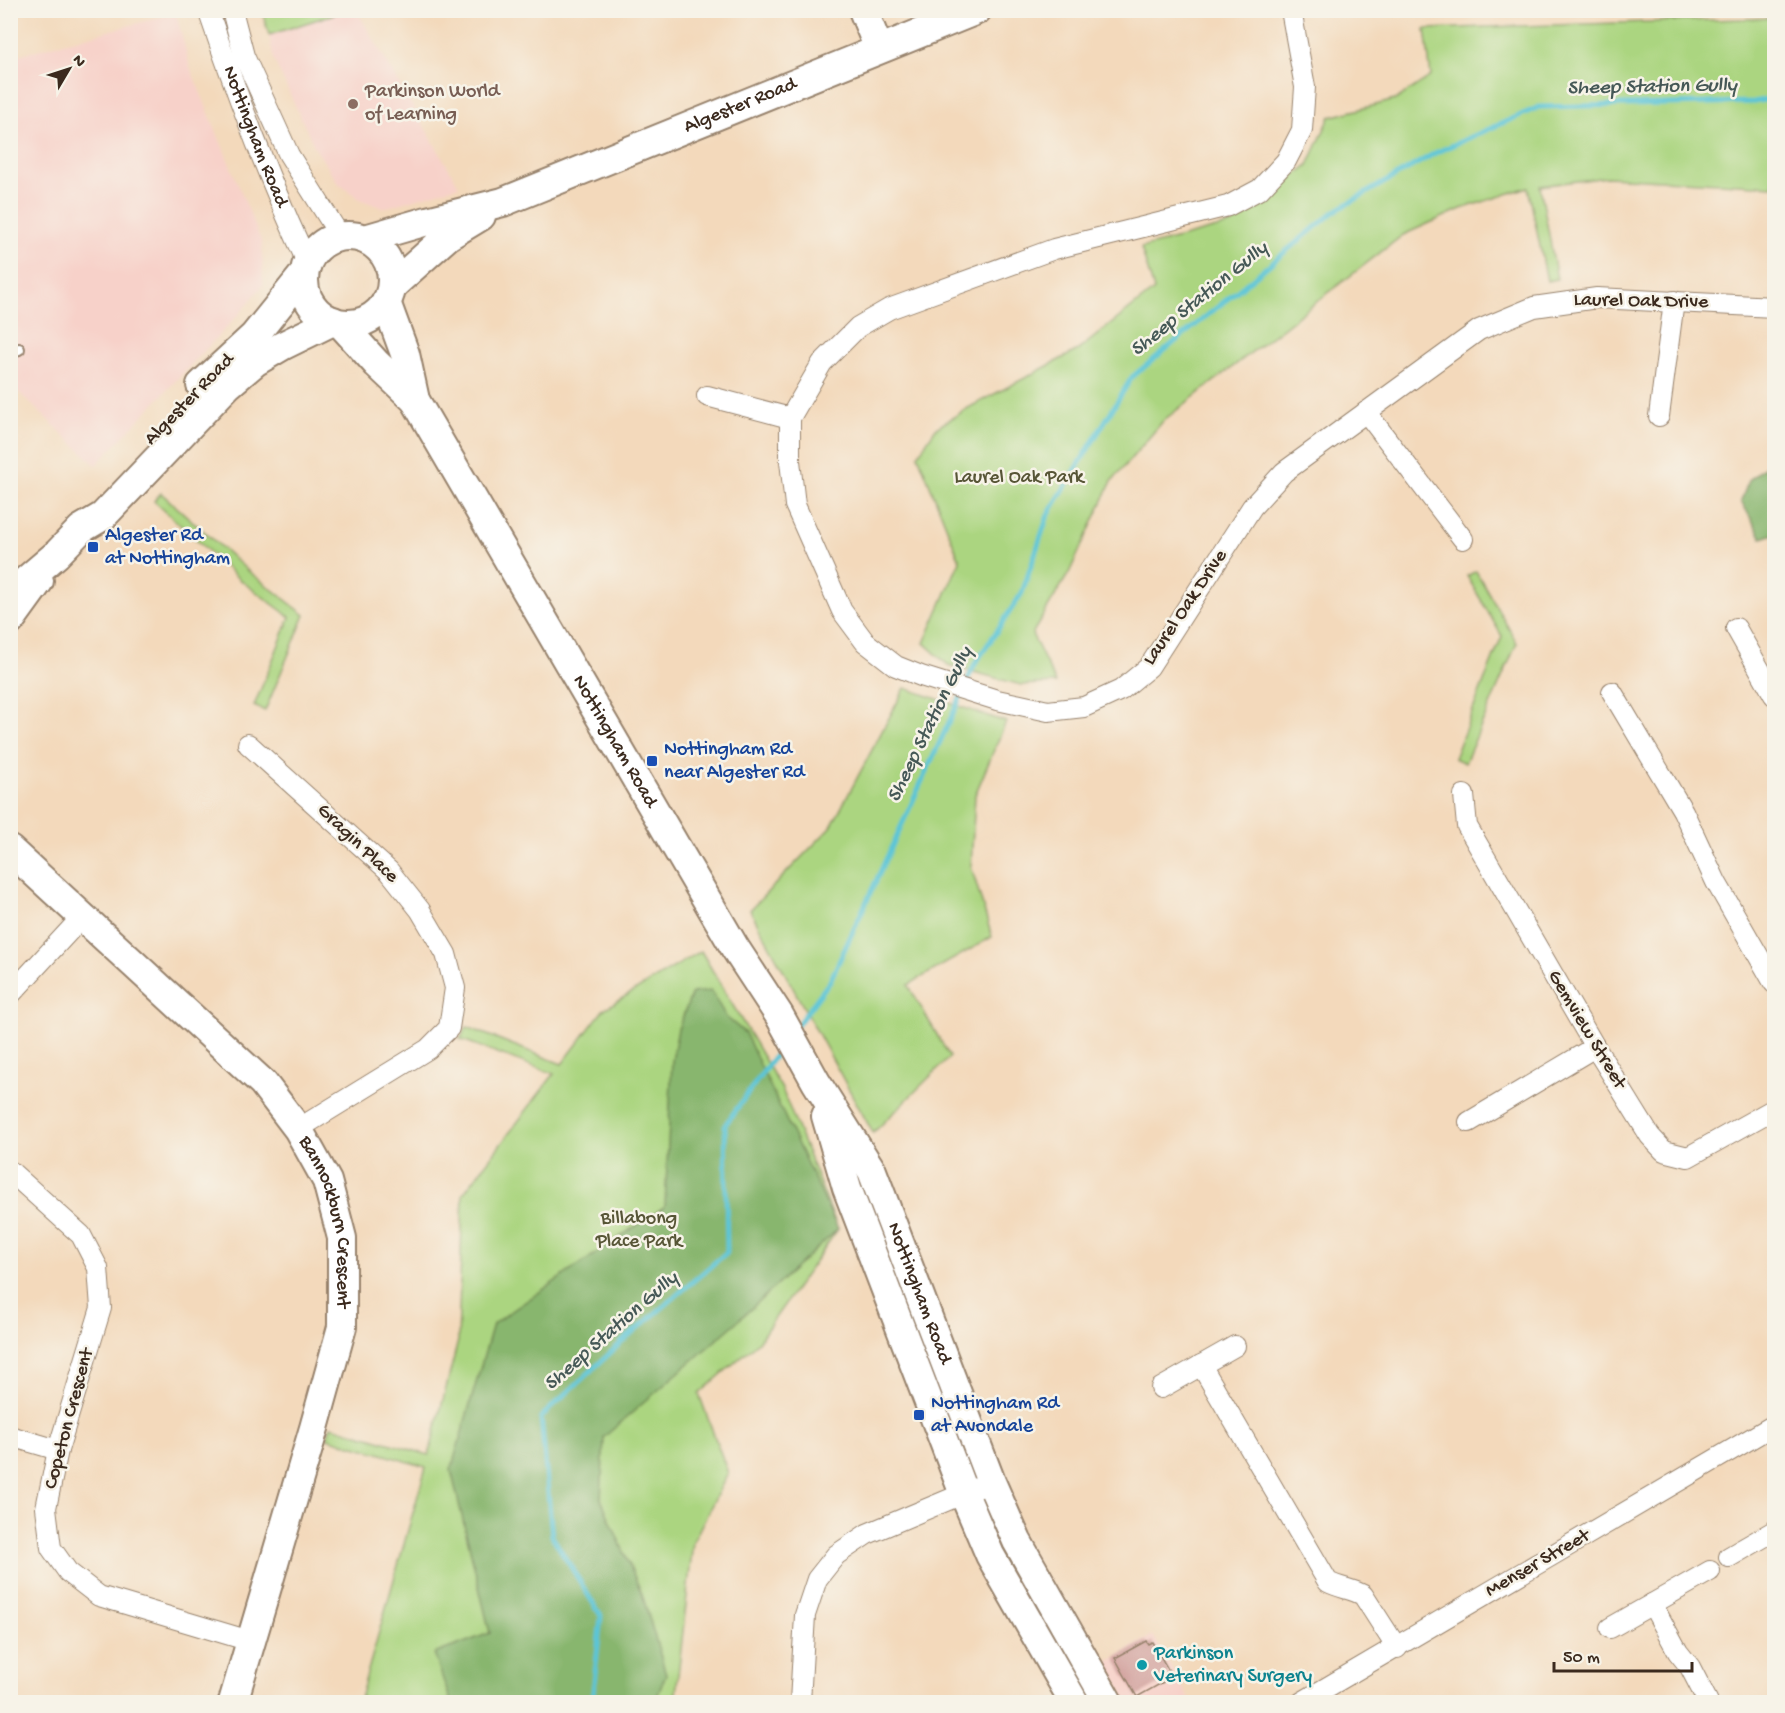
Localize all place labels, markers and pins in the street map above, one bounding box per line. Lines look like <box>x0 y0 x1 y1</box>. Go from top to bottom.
place label: Parkinson World of Learning <box>364 81 502 127</box>
marker: Parkinson World of Learning <box>346 97 360 111</box>
place label: Algester Rd at Nottingham <box>105 525 230 571</box>
marker: Algester Rd at Nottingham <box>86 540 100 554</box>
place label: Nottingham Rd near Algester Rd <box>664 739 807 785</box>
marker: Nottingham Rd near Algester Rd <box>645 754 659 768</box>
place label: Nottingham Rd at Avondale <box>931 1393 1061 1439</box>
marker: Nottingham Rd at Avondale <box>912 1408 926 1422</box>
place label: Parkinson Veterinary Surgery <box>1153 1643 1312 1689</box>
marker: Parkinson Veterinary Surgery <box>1135 1658 1149 1672</box>

